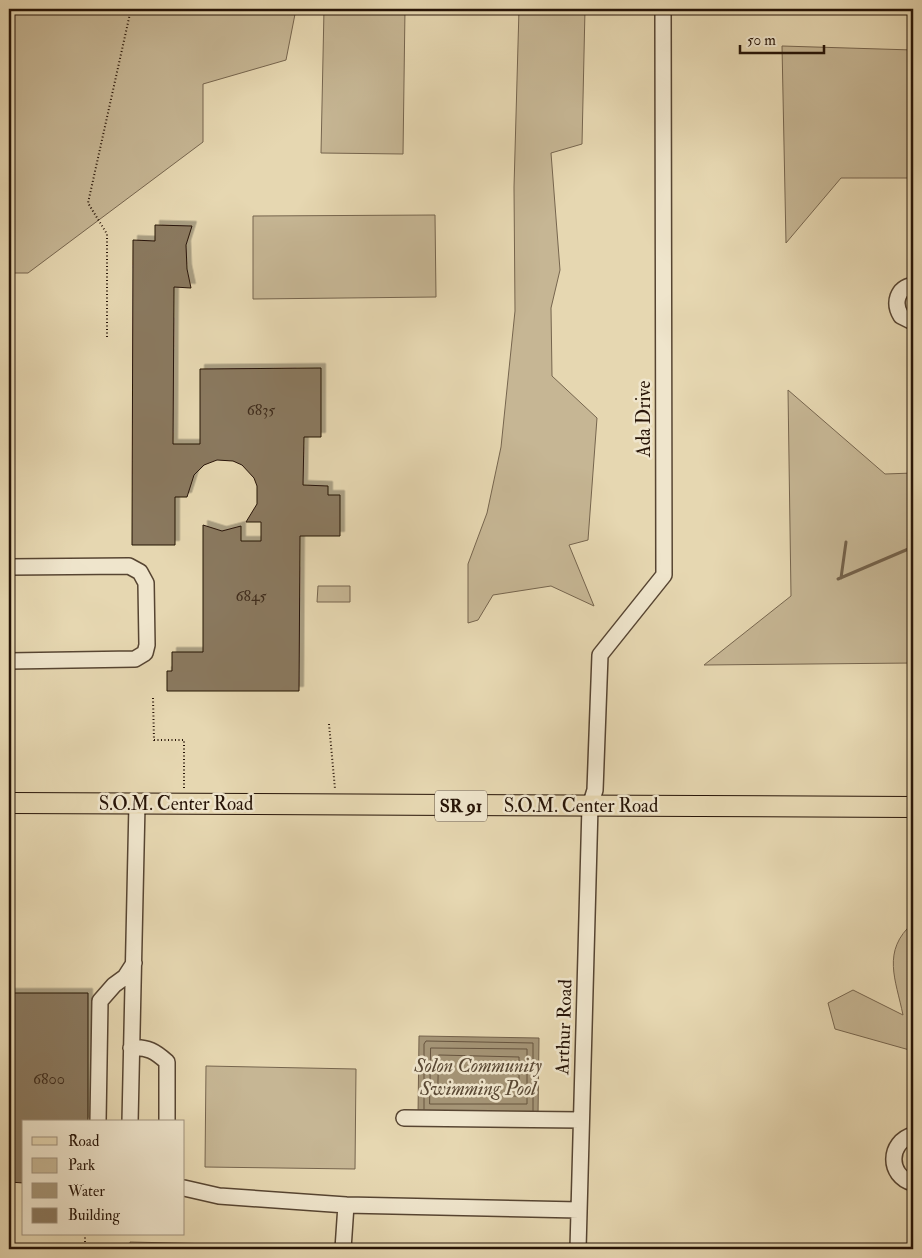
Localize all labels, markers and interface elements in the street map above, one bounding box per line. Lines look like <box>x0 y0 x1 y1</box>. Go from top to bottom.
scale bar <box>740 22 823 54</box>
text: 50 m <box>747 31 776 50</box>
street label: Ada Drive <box>632 381 656 458</box>
house number: 6835 <box>247 400 275 420</box>
house number: 6845 <box>235 586 267 606</box>
road number: SR 91 <box>435 790 487 821</box>
street label: S.O.M. Center Road <box>99 792 254 816</box>
street label: S.O.M. Center Road <box>504 794 659 818</box>
street label: Arthur Road <box>550 978 578 1076</box>
water label: Solon Community Swimming Pool <box>413 1053 542 1101</box>
house number: 6800 <box>33 1069 65 1089</box>
legend <box>22 1120 185 1236</box>
text: Road <box>68 1132 100 1151</box>
text: Park <box>68 1156 95 1175</box>
text: Water <box>67 1182 105 1201</box>
text: Building <box>68 1206 120 1225</box>

